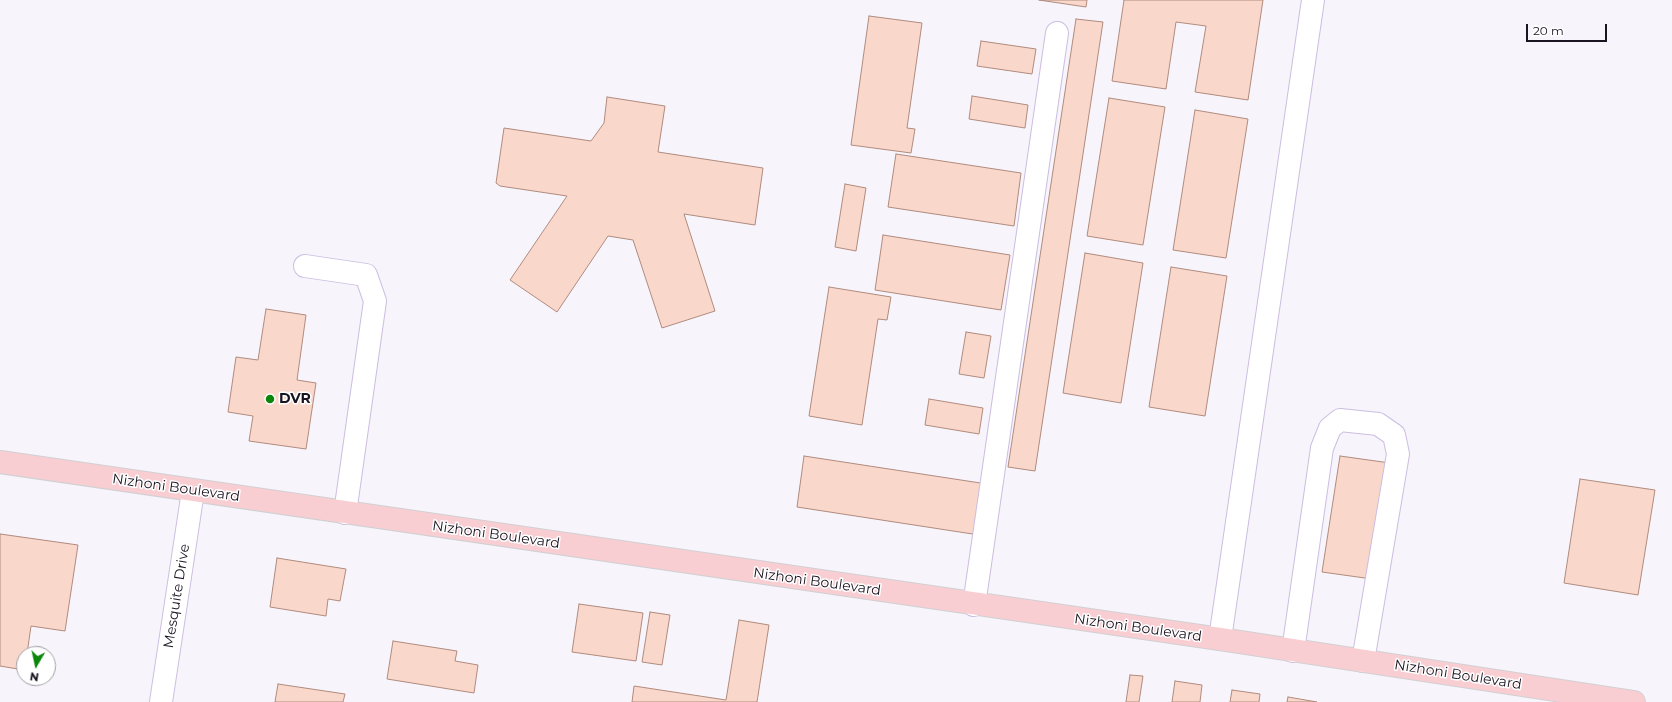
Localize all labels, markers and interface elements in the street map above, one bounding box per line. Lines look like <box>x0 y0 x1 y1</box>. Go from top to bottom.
scale bar <box>1528 16 1609 42</box>
text: 20 m <box>1533 23 1564 38</box>
place label: DVR <box>279 391 311 407</box>
marker: DVR <box>264 393 276 405</box>
street label: Nizhoni Boulevard <box>111 471 241 505</box>
street label: Nizhoni Boulevard <box>431 518 561 552</box>
street label: Mesquite Drive <box>160 543 194 649</box>
street label: Nizhoni Boulevard <box>752 565 882 599</box>
street label: Nizhoni Boulevard <box>1073 611 1203 645</box>
north arrow <box>16 646 56 686</box>
street label: Nizhoni Boulevard <box>1393 657 1523 693</box>
text: N <box>29 669 40 684</box>

